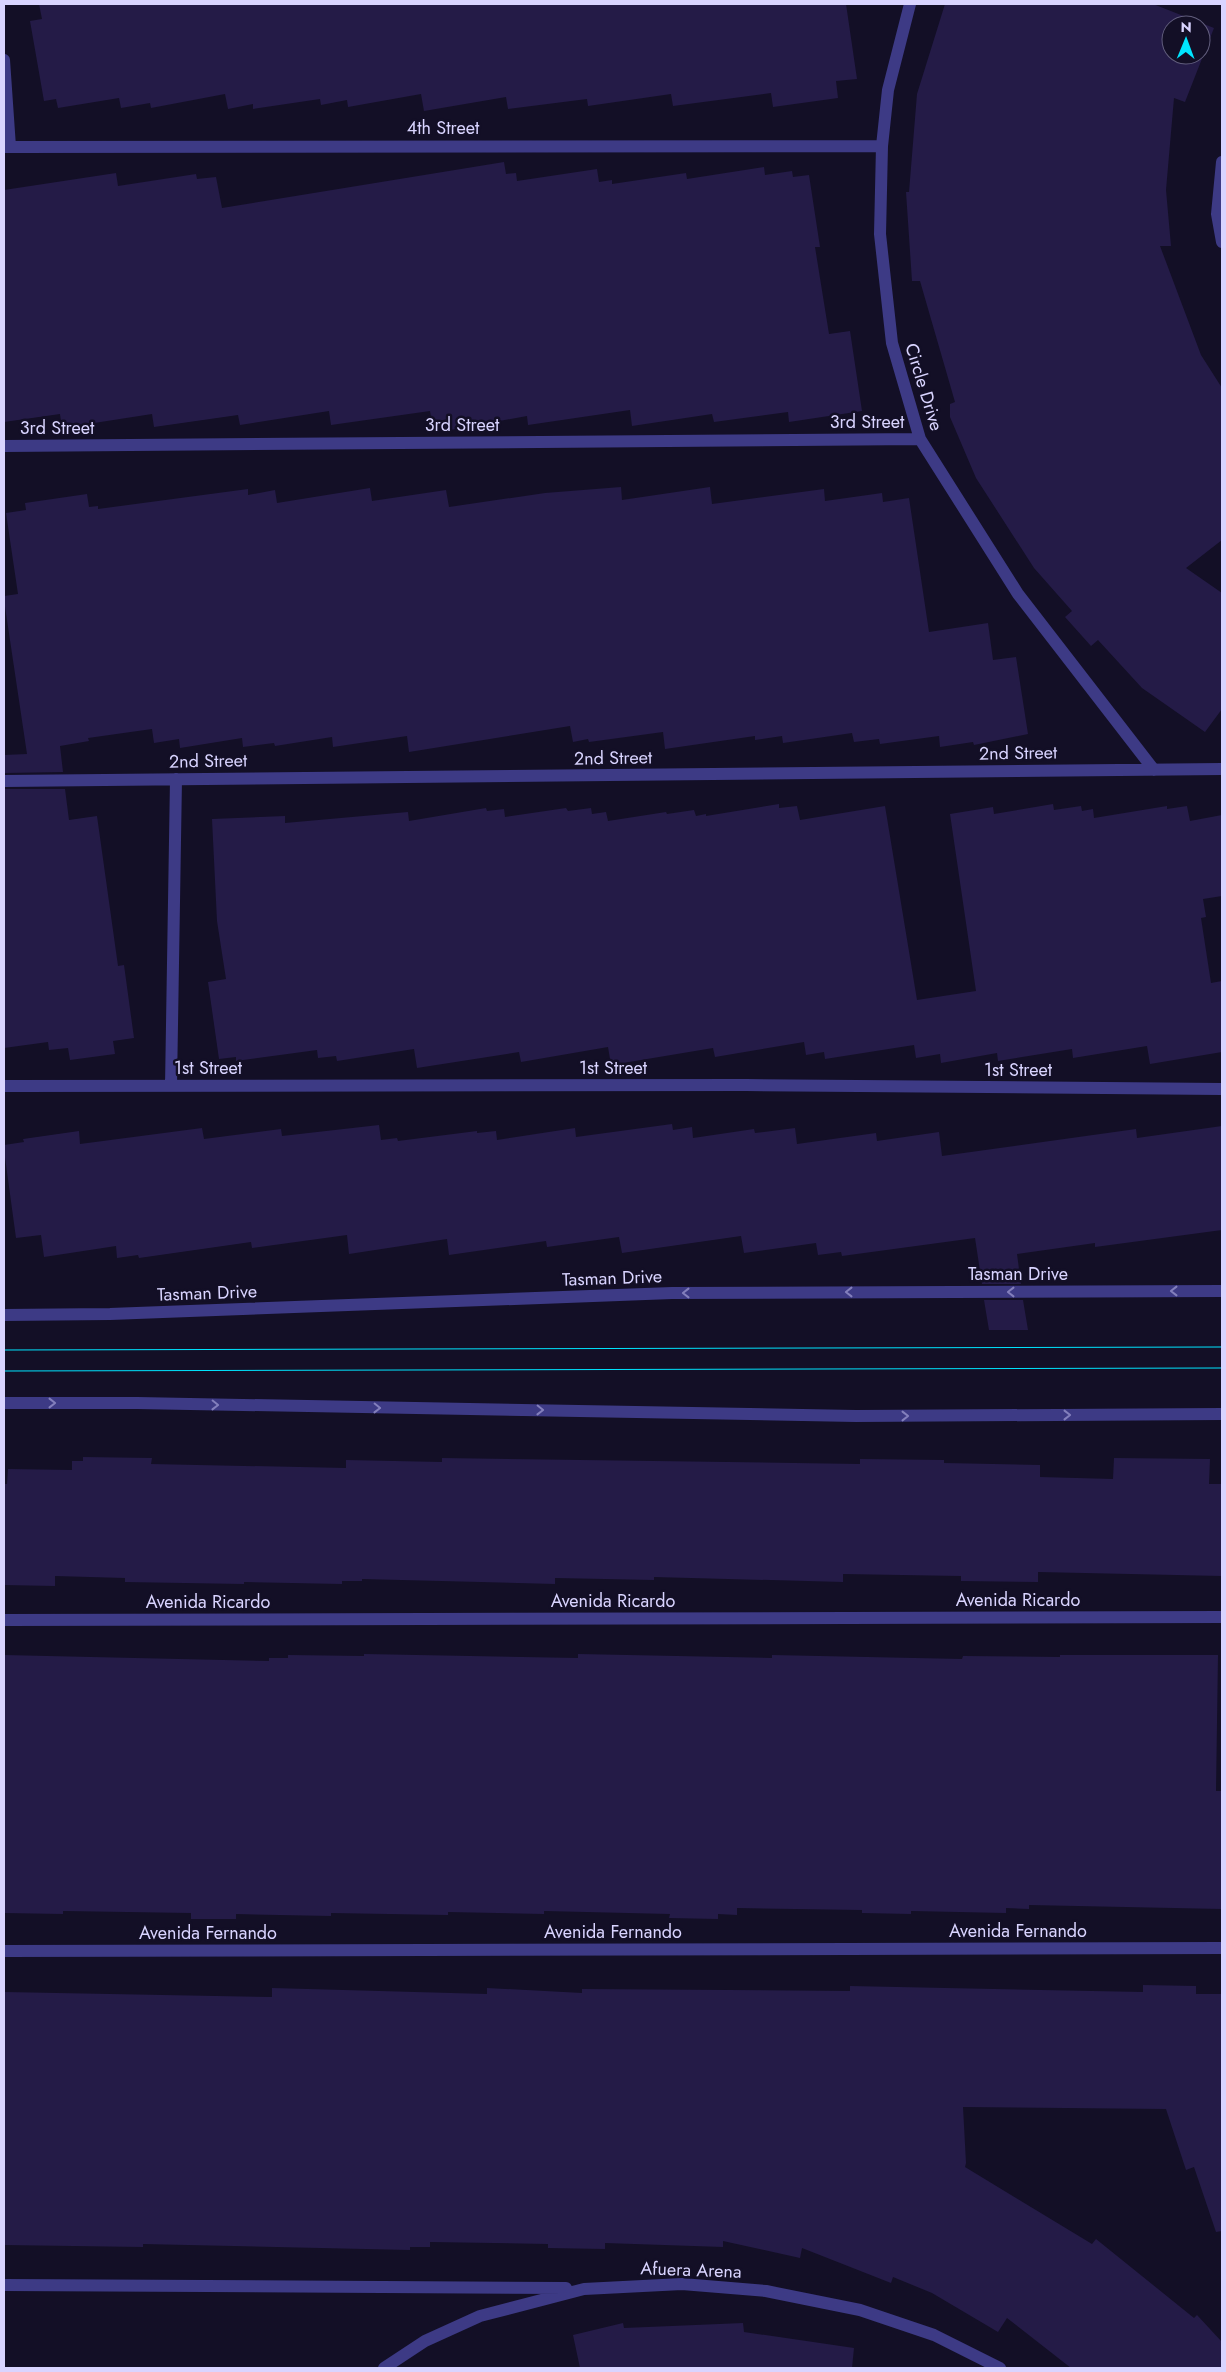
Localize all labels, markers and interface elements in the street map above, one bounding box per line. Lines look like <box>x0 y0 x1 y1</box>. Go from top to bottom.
north arrow <box>1161 15 1211 65</box>
text: N <box>1180 17 1192 37</box>
street label: 4th Street <box>407 115 480 141</box>
street label: Circle Drive <box>898 340 950 434</box>
street label: 3rd Street <box>830 409 905 435</box>
street label: 3rd Street <box>425 412 500 438</box>
street label: 3rd Street <box>20 415 95 441</box>
street label: 2nd Street <box>979 739 1058 767</box>
street label: 2nd Street <box>574 744 653 772</box>
street label: 2nd Street <box>169 747 248 775</box>
street label: 1st Street <box>174 1055 243 1081</box>
street label: 1st Street <box>579 1055 648 1081</box>
street label: 1st Street <box>984 1057 1053 1083</box>
street label: Tasman Drive <box>968 1261 1068 1287</box>
street label: Tasman Drive <box>562 1263 662 1293</box>
street label: Tasman Drive <box>157 1278 257 1308</box>
one-way arrow <box>1169 1286 1177 1296</box>
one-way arrow <box>844 1287 852 1297</box>
one-way arrow <box>1007 1287 1014 1297</box>
one-way arrow <box>682 1288 690 1298</box>
one-way arrow <box>49 1398 57 1408</box>
one-way arrow <box>212 1400 219 1410</box>
one-way arrow <box>374 1402 382 1413</box>
one-way arrow <box>536 1405 544 1416</box>
one-way arrow <box>1064 1410 1072 1420</box>
one-way arrow <box>902 1411 909 1421</box>
street label: Avenida Ricardo <box>956 1587 1080 1613</box>
street label: Avenida Ricardo <box>551 1588 675 1614</box>
street label: Avenida Ricardo <box>146 1589 270 1615</box>
street label: Avenida Fernando <box>949 1918 1087 1944</box>
street label: Avenida Fernando <box>544 1919 682 1945</box>
street label: Avenida Fernando <box>139 1920 277 1946</box>
street label: Afuera Arena <box>640 2255 742 2285</box>

